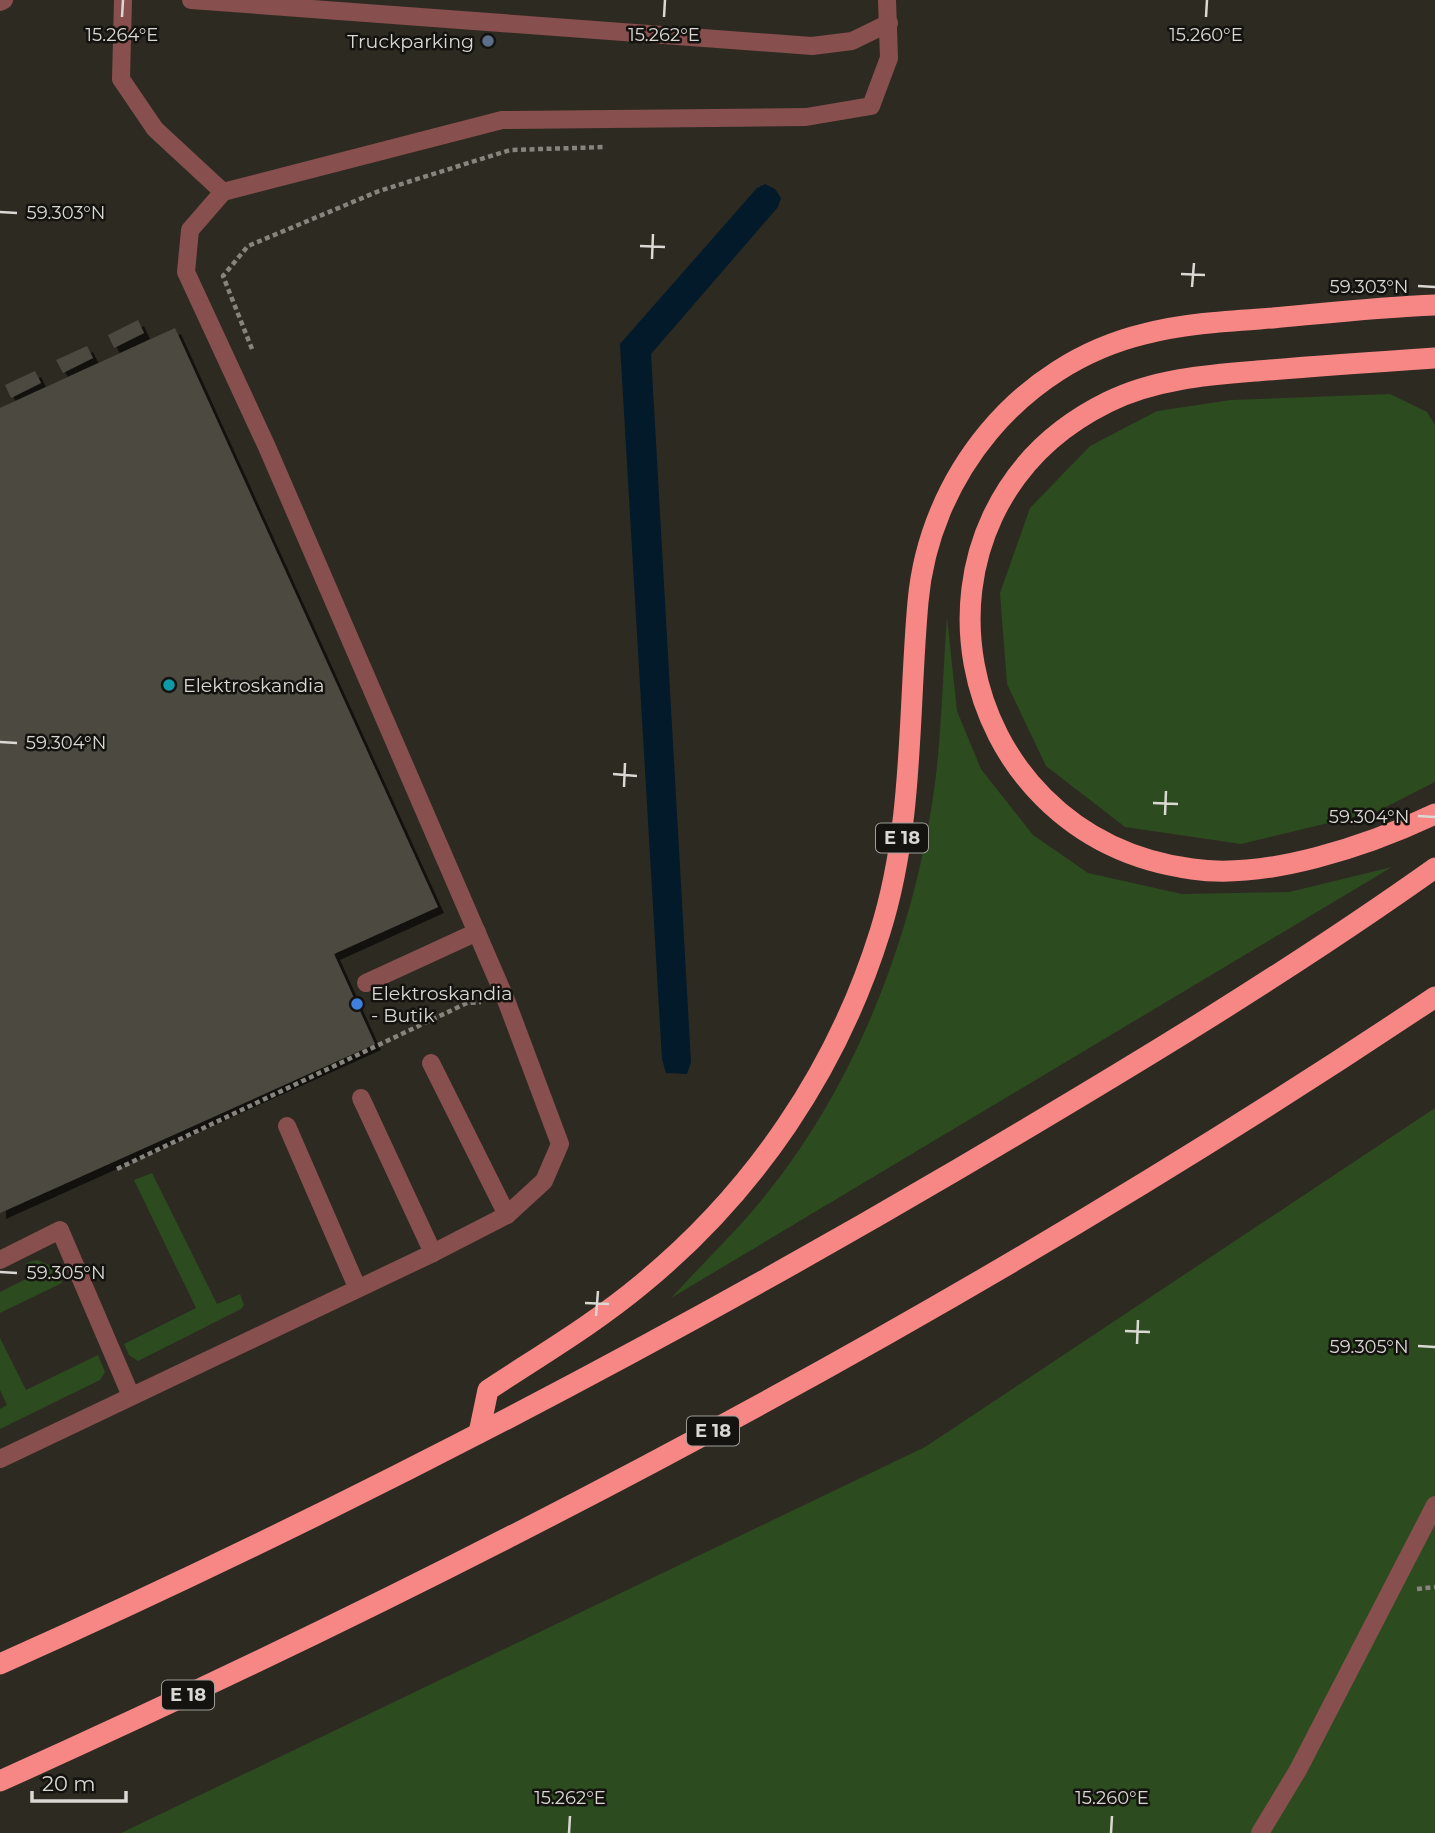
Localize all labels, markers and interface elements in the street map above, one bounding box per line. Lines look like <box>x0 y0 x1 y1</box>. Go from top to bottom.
text: 15.264°E <box>86 24 158 46</box>
text: 15.262°E <box>628 24 700 46</box>
text: 15.260°E <box>1169 24 1243 46</box>
place label: Truckparking <box>347 30 474 53</box>
marker: Truckparking <box>480 33 496 49</box>
text: 59.303°N <box>27 202 105 224</box>
text: 59.303°N <box>1330 276 1408 298</box>
place label: Elektroskandia <box>183 674 324 697</box>
marker: Elektroskandia <box>161 677 177 693</box>
text: 59.304°N <box>26 732 106 754</box>
text: 59.304°N <box>1329 806 1409 828</box>
road number: E 18 <box>876 824 928 852</box>
place label: Elektroskandia - Butik <box>371 982 512 1027</box>
marker: Elektroskandia - Butik <box>349 996 365 1012</box>
text: 59.305°N <box>26 1262 106 1284</box>
text: 59.305°N <box>1329 1336 1409 1358</box>
road number: E 18 <box>687 1416 739 1446</box>
road number: E 18 <box>162 1680 214 1710</box>
scale bar <box>32 1759 126 1803</box>
text: 20 m <box>42 1771 96 1796</box>
text: 15.262°E <box>534 1787 606 1809</box>
text: 15.260°E <box>1075 1787 1149 1809</box>

